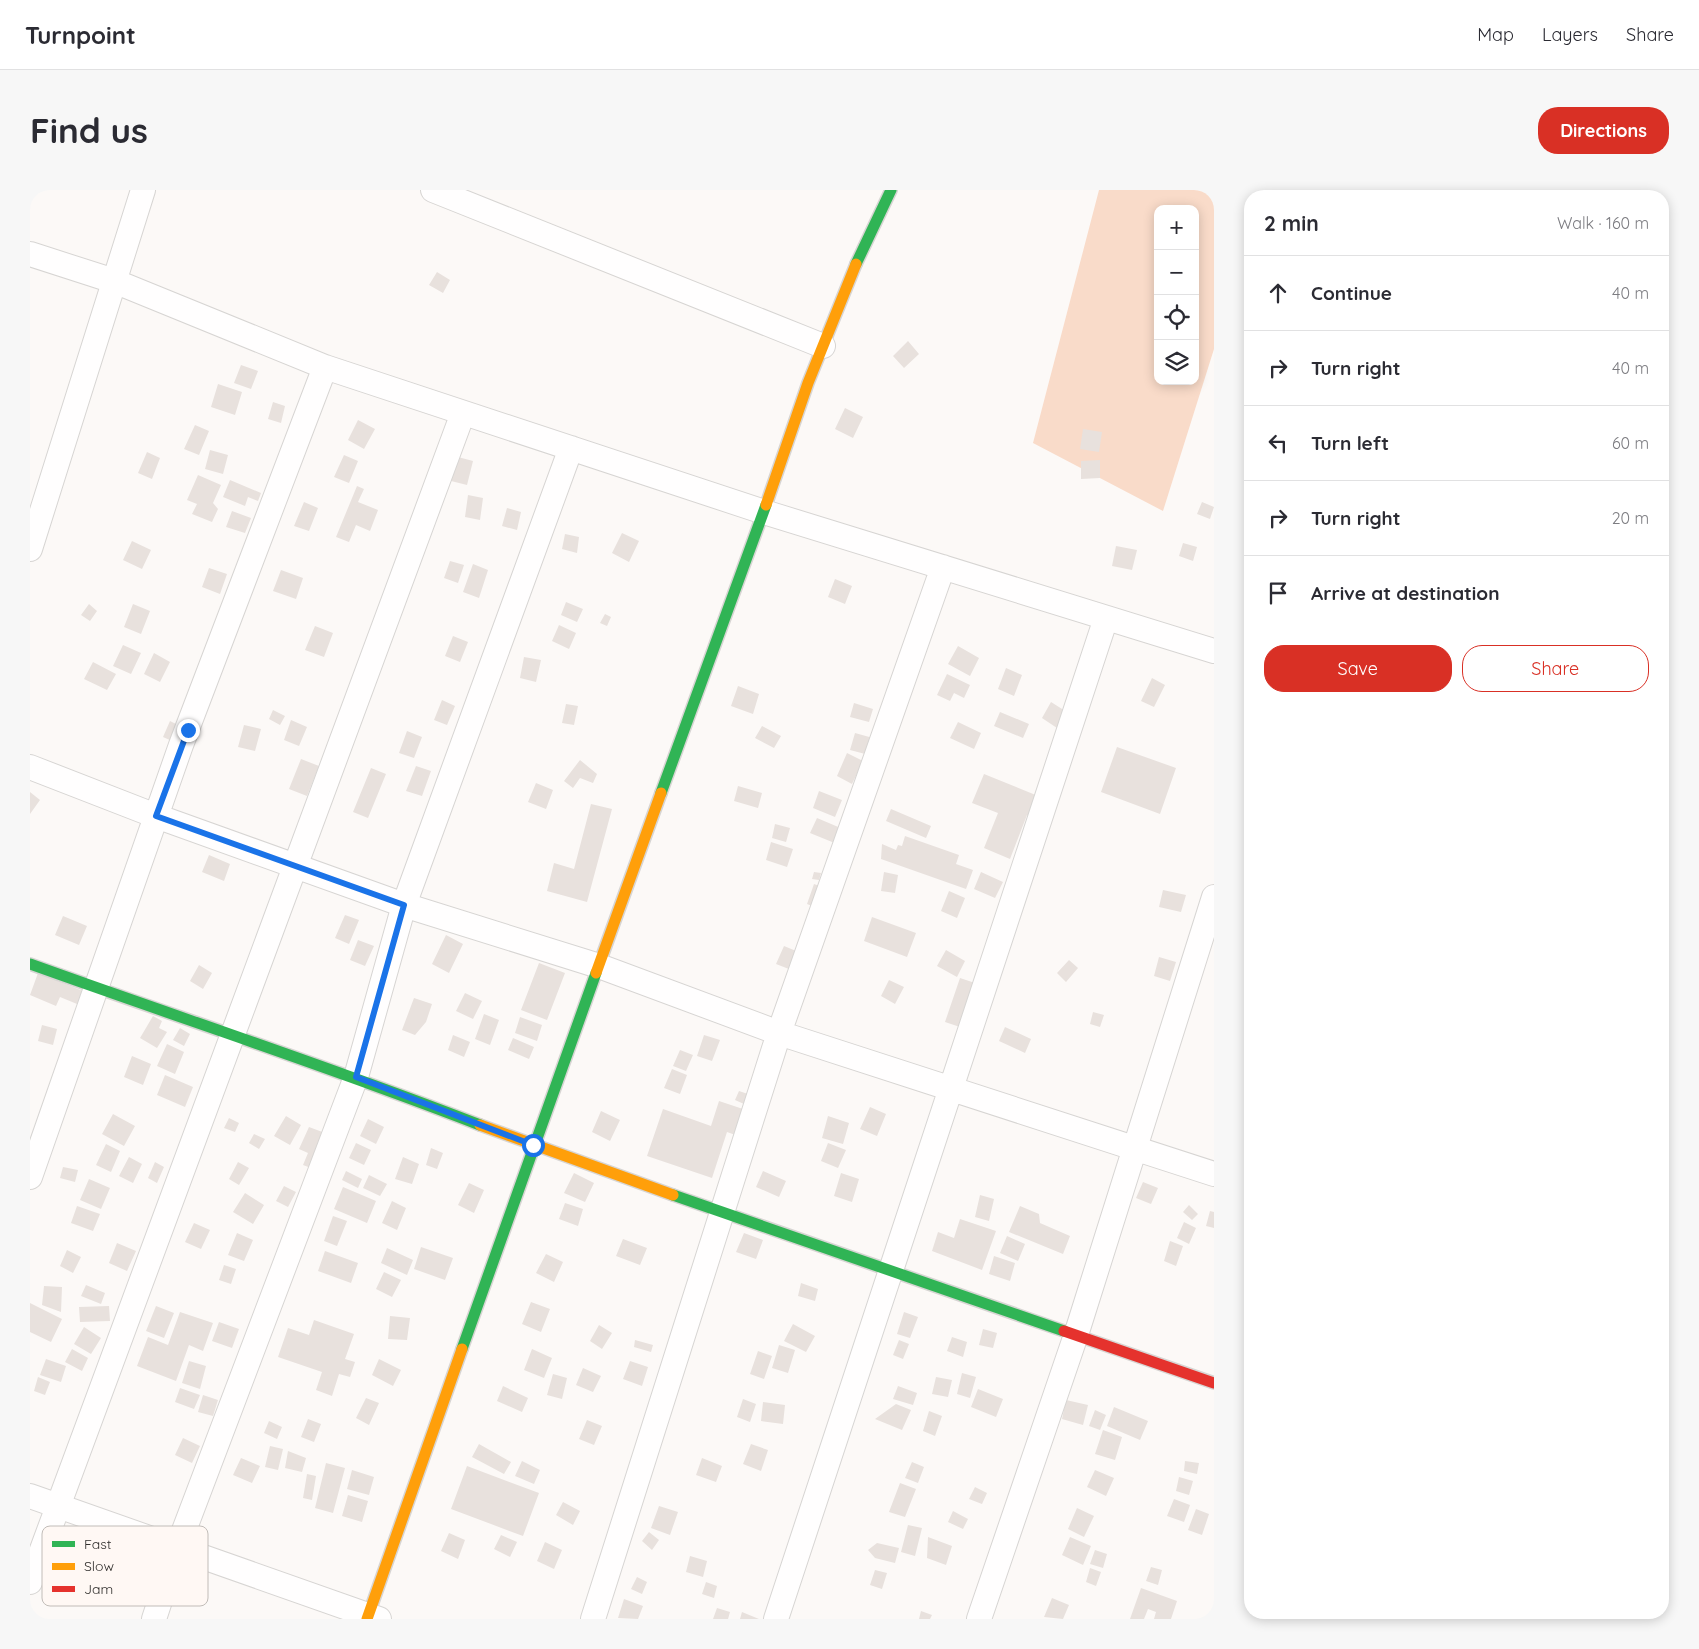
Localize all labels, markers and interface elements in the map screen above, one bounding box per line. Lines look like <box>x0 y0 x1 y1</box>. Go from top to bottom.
text: Turnpoint <box>25 20 136 50</box>
text: Map <box>1477 23 1514 46</box>
text: Layers <box>1542 23 1598 46</box>
text: Share <box>1626 23 1674 46</box>
button: Directions <box>1538 107 1669 154</box>
text: Find us <box>30 108 148 152</box>
map controls <box>1154 205 1199 385</box>
button: + <box>1154 205 1199 250</box>
text: 2 min <box>1264 210 1319 236</box>
text: Walk · 160 m <box>1557 213 1649 233</box>
button: − <box>1154 250 1199 295</box>
icon: ahead <box>1264 279 1292 307</box>
text: Continue <box>1311 281 1392 305</box>
text: 40 m <box>1612 283 1649 303</box>
button: locate <box>1154 295 1199 340</box>
button: layers <box>1154 340 1199 385</box>
icon: right <box>1264 354 1292 382</box>
text: Turn right <box>1311 356 1400 380</box>
text: 40 m <box>1612 358 1649 378</box>
icon: left <box>1264 429 1292 457</box>
text: Turn left <box>1311 431 1389 455</box>
text: 60 m <box>1612 433 1649 453</box>
icon: right <box>1264 504 1292 532</box>
text: Turn right <box>1311 506 1400 530</box>
text: 20 m <box>1612 508 1649 528</box>
icon: arrive <box>1264 579 1292 607</box>
text: Arrive at destination <box>1311 581 1500 605</box>
button: Save <box>1264 645 1452 692</box>
button: Share <box>1462 645 1649 692</box>
route end <box>177 719 200 742</box>
route start <box>522 1134 545 1157</box>
legend <box>42 1526 208 1606</box>
text: Fast <box>84 1535 112 1553</box>
text: Slow <box>84 1557 114 1575</box>
text: Jam <box>84 1580 113 1598</box>

